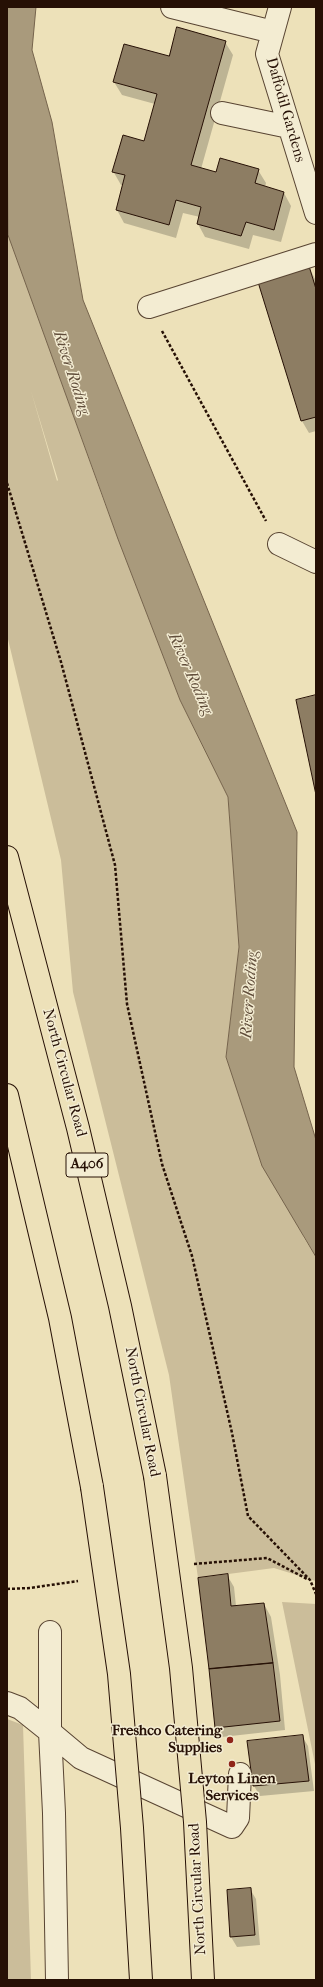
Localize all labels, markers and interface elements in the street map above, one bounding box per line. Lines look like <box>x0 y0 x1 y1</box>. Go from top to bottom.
street label: Daffodil Gardens <box>261 55 309 165</box>
water label: River Roding <box>48 328 94 418</box>
water label: River Roding <box>163 630 217 718</box>
water label: River Roding <box>237 951 263 1039</box>
street label: North Circular Road <box>38 1007 90 1139</box>
road number: A406 <box>66 1153 108 1177</box>
street label: North Circular Road <box>121 1345 163 1479</box>
place label: Freshco Catering Supplies <box>112 1722 222 1757</box>
marker: Freshco Catering Supplies <box>225 1735 235 1745</box>
marker: Leyton Linen Services <box>227 1759 237 1769</box>
place label: Leyton Linen Services <box>188 1770 276 1805</box>
street label: North Circular Road <box>186 1823 210 1955</box>

